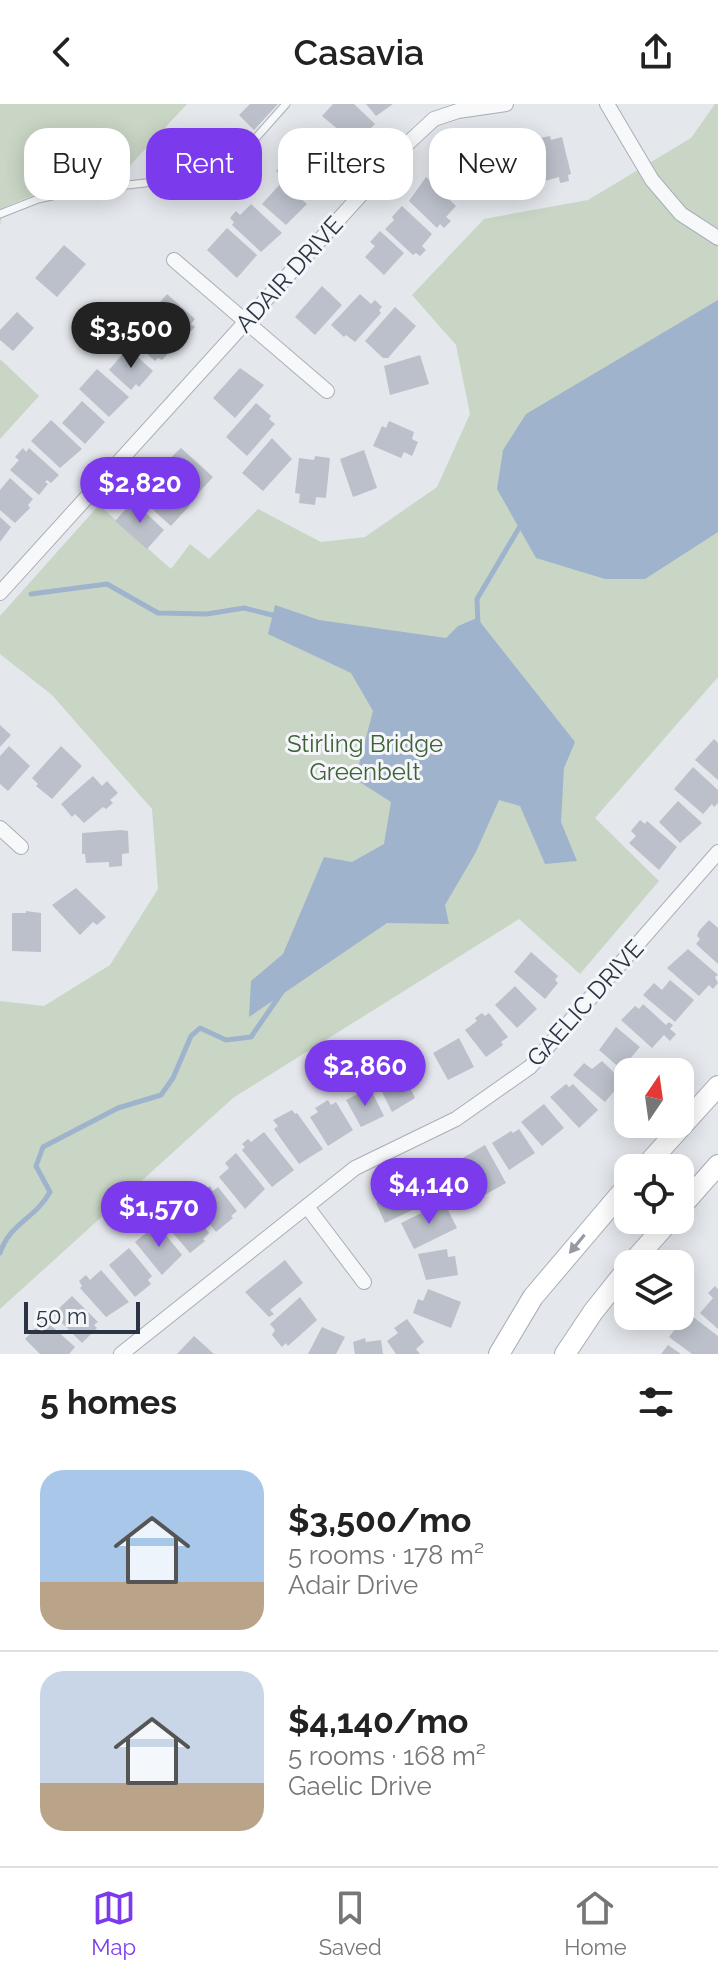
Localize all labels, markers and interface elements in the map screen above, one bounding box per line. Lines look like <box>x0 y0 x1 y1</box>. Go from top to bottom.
icon: back <box>40 30 84 74</box>
icon: share <box>634 30 678 74</box>
text: Casavia <box>294 31 424 73</box>
chip: Buy <box>24 128 130 200</box>
chip: Rent <box>146 128 262 200</box>
chip: Filters <box>278 128 413 200</box>
chip: New <box>429 128 546 200</box>
street label: ADAIR DRIVE <box>229 210 349 338</box>
pin: $3,500 <box>66 302 196 370</box>
text: $3,500 <box>89 313 173 343</box>
pin: $2,820 <box>75 457 205 525</box>
text: $2,820 <box>98 468 182 498</box>
park label: Stirling Bridge Greenbelt <box>287 729 443 786</box>
street label: GAELIC DRIVE <box>521 934 649 1072</box>
pin: $2,860 <box>300 1040 430 1108</box>
text: $2,860 <box>323 1051 407 1081</box>
north arrow <box>614 1058 694 1138</box>
map controls <box>614 1058 694 1330</box>
button: locate <box>614 1154 694 1234</box>
pin: $4,140 <box>364 1158 494 1226</box>
text: $4,140 <box>388 1169 470 1199</box>
pin: $1,570 <box>94 1181 224 1249</box>
text: $1,570 <box>119 1192 199 1222</box>
one-way arrow <box>569 1234 586 1254</box>
button: layers <box>614 1250 694 1330</box>
scale bar <box>24 1298 140 1334</box>
text: 50 m <box>36 1303 87 1329</box>
icon: filters <box>634 1380 678 1424</box>
text: 5 homes <box>40 1382 177 1422</box>
text: $3,500/mo <box>288 1500 471 1540</box>
icon: home <box>104 1502 200 1598</box>
text: 5 rooms · 178 m² <box>288 1540 484 1570</box>
text: Adair Drive <box>288 1570 418 1600</box>
text: $4,140/mo <box>288 1701 468 1741</box>
icon: home <box>104 1703 200 1799</box>
text: 5 rooms · 168 m² <box>288 1741 486 1771</box>
text: Gaelic Drive <box>288 1771 432 1801</box>
tab: Map <box>91 1886 136 1960</box>
tab: Saved <box>319 1886 382 1960</box>
tab: Home <box>564 1886 627 1960</box>

